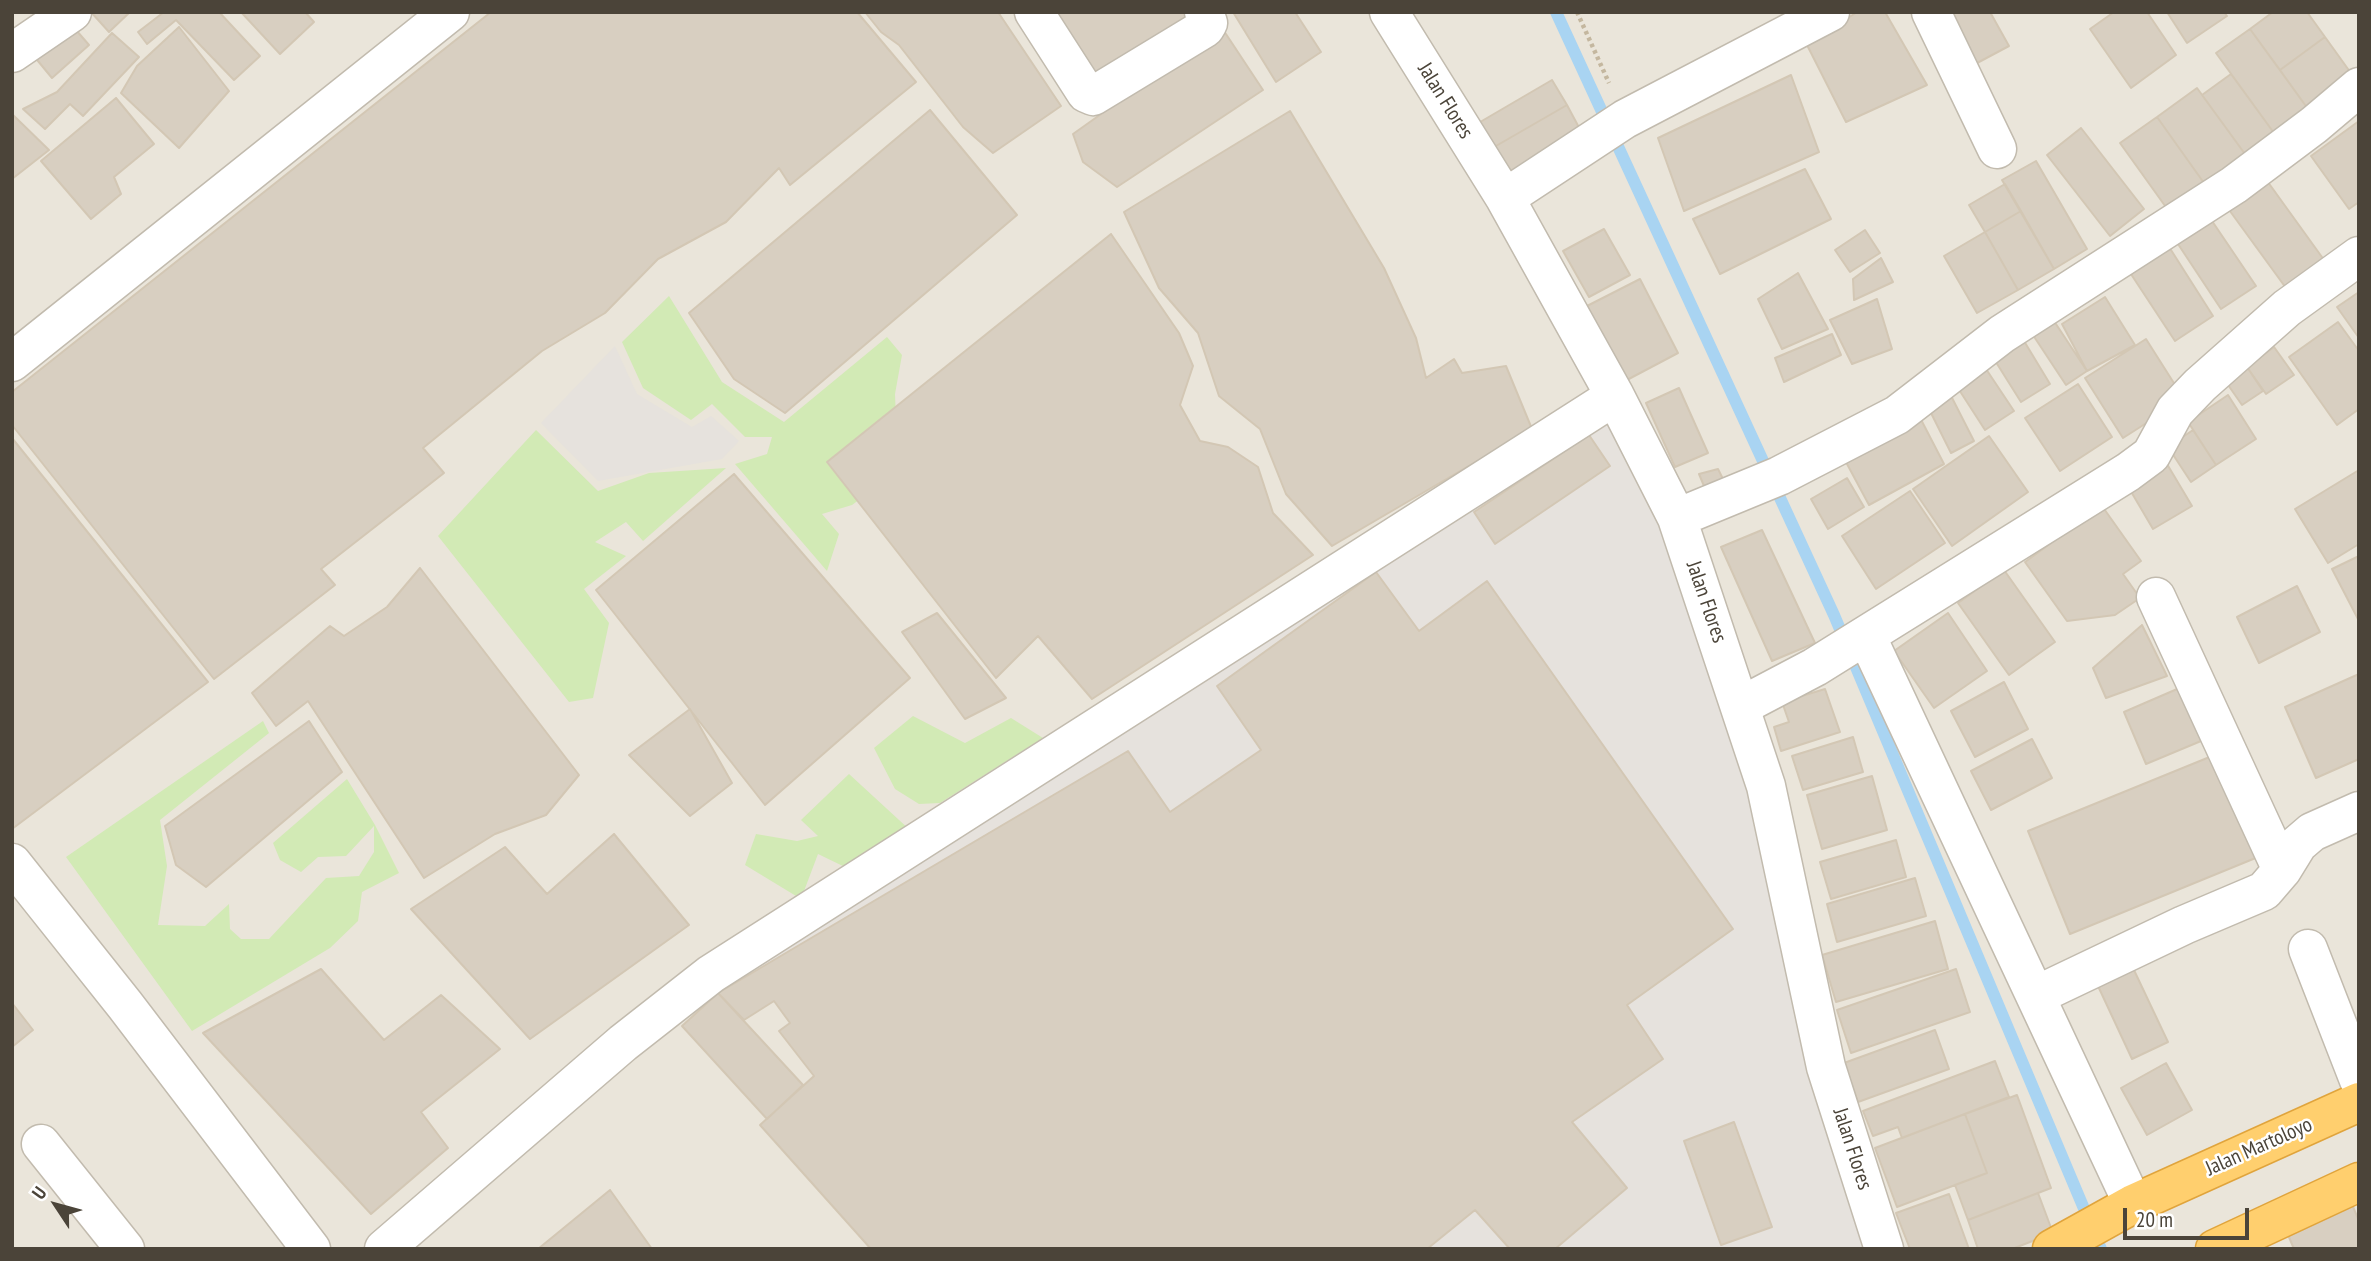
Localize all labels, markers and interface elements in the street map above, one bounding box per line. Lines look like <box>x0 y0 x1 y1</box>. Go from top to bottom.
street label: Jalan Flores <box>1412 58 1478 144</box>
street label: Jalan Flores <box>1680 558 1732 646</box>
street label: Jalan Flores <box>1827 1105 1877 1193</box>
street label: Jalan Martoloyo <box>2202 1112 2316 1182</box>
north arrow <box>21 1170 91 1240</box>
text: U <box>26 1182 52 1204</box>
scale bar <box>2126 1194 2252 1238</box>
text: 20 m <box>2136 1206 2173 1233</box>

